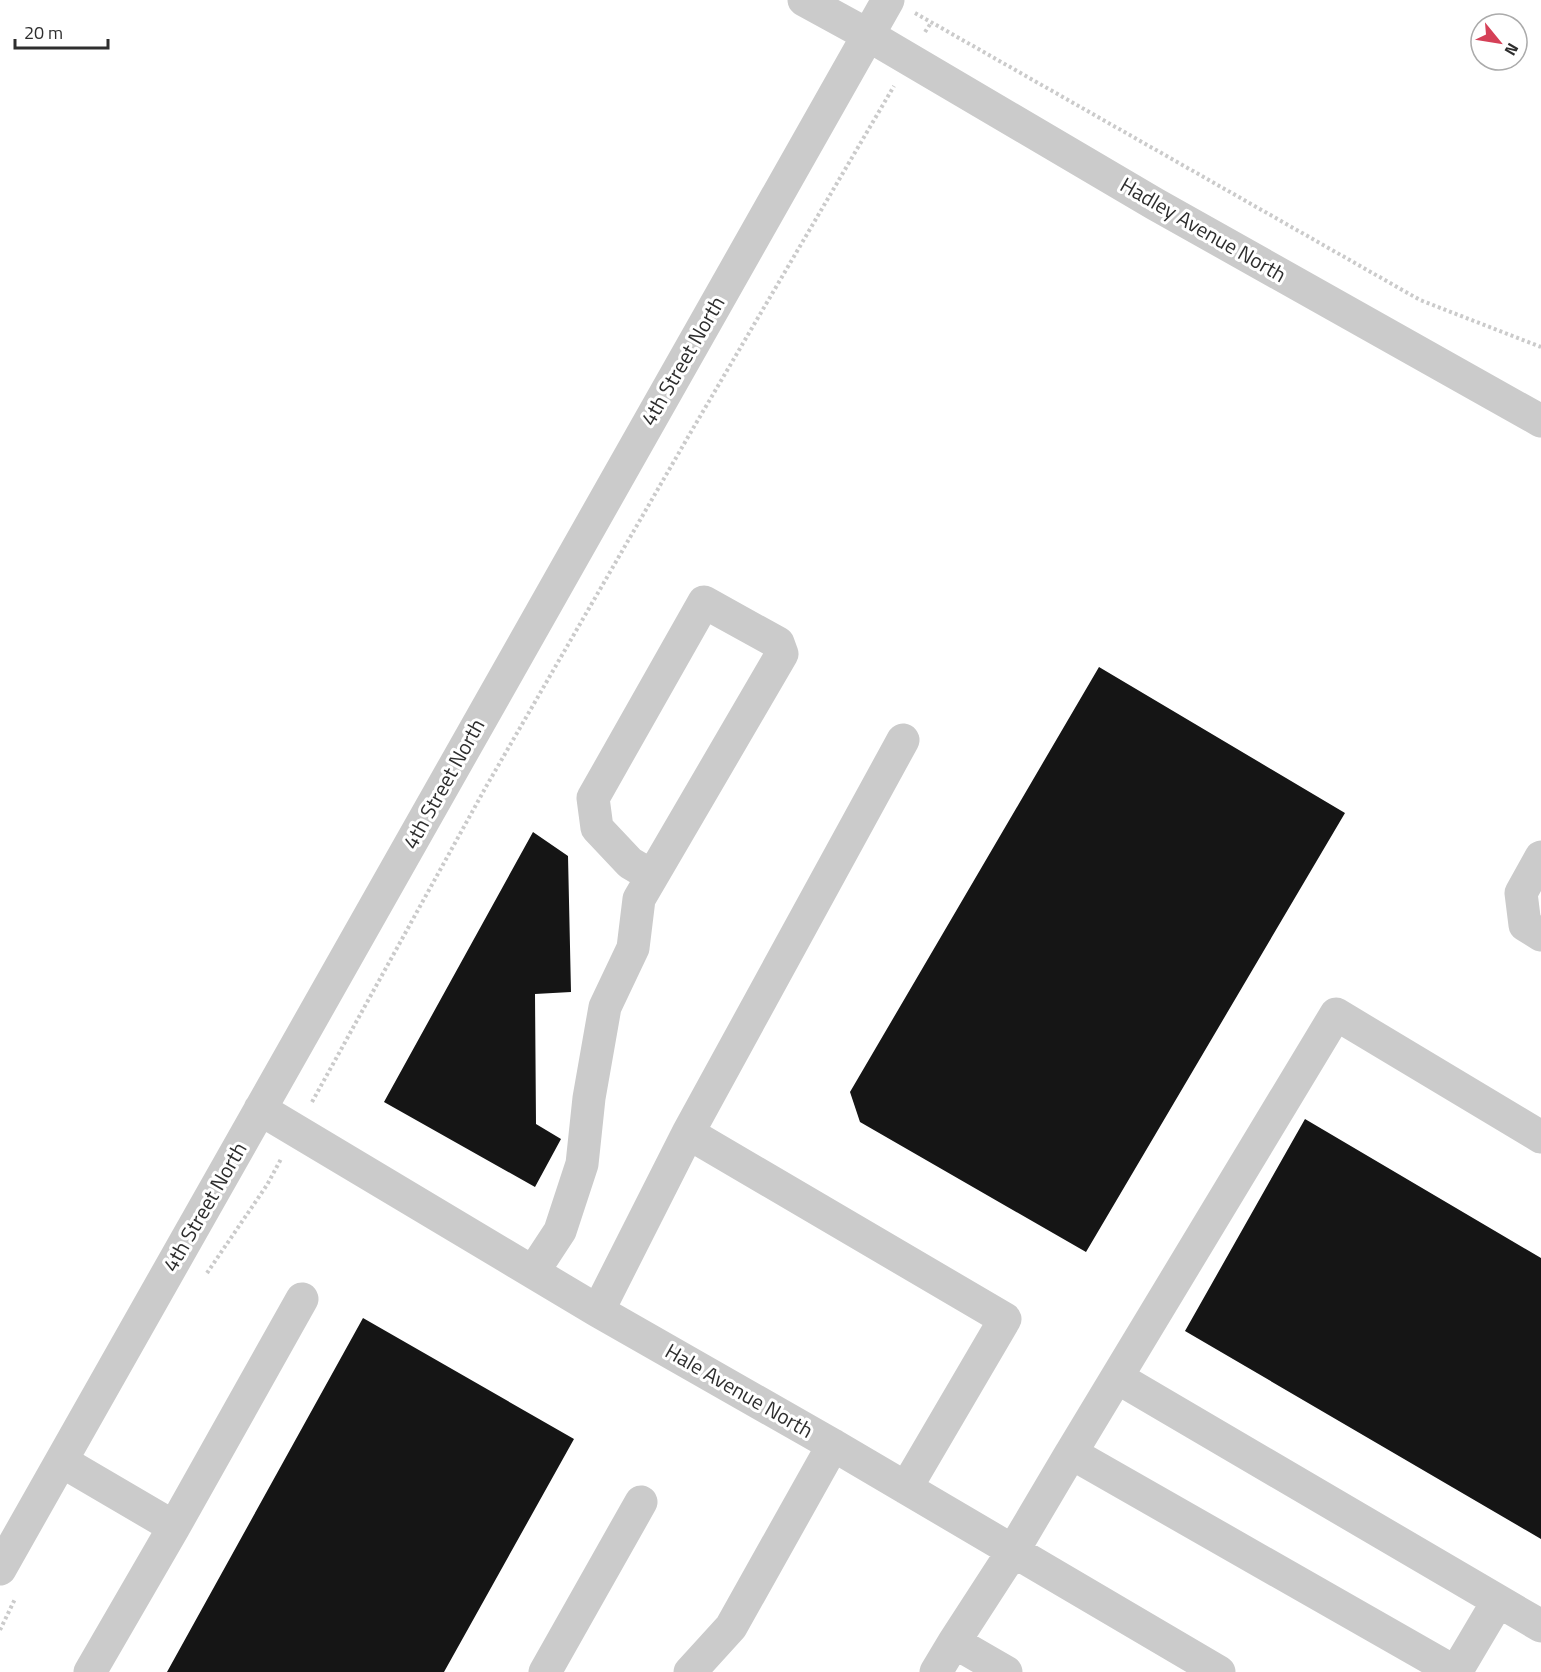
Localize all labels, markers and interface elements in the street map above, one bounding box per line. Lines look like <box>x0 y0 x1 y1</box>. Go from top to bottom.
scale bar <box>15 12 108 50</box>
north arrow <box>1469 12 1529 72</box>
text: 20 m <box>24 19 63 46</box>
text: N <box>1499 39 1525 60</box>
street label: Hadley Avenue North <box>1114 168 1293 290</box>
street label: 4th Street North <box>632 290 732 431</box>
street label: 4th Street North <box>394 712 492 855</box>
street label: 4th Street North <box>154 1136 254 1277</box>
street label: Hale Avenue North <box>660 1335 819 1446</box>

